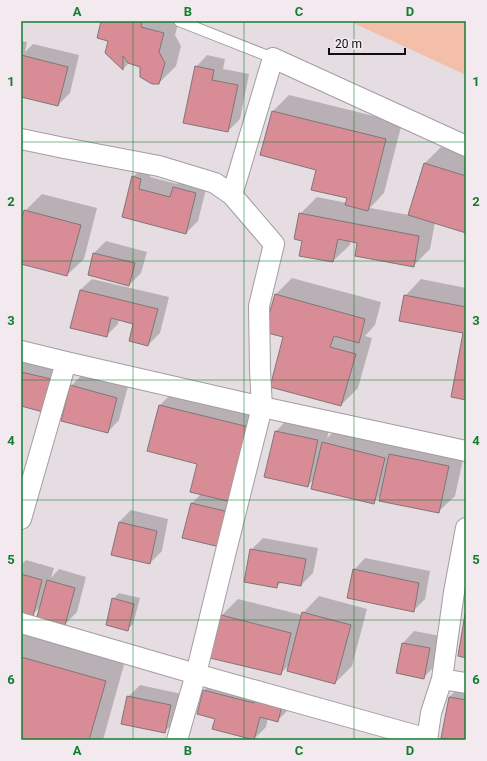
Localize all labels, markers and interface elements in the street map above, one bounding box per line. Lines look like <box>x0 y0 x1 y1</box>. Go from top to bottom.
text: A <box>73 4 82 19</box>
text: B <box>184 4 192 19</box>
text: C <box>295 4 304 19</box>
text: D <box>406 4 414 19</box>
scale bar <box>329 30 405 56</box>
text: 20 m <box>335 37 362 51</box>
text: 1 <box>7 74 15 89</box>
text: 1 <box>472 74 480 89</box>
text: 2 <box>7 194 15 209</box>
text: 2 <box>472 194 480 209</box>
text: 3 <box>7 313 15 328</box>
text: 3 <box>472 313 480 328</box>
text: 4 <box>7 433 15 448</box>
text: 4 <box>472 433 480 448</box>
text: 5 <box>7 552 15 567</box>
text: 5 <box>472 552 480 567</box>
text: 6 <box>7 672 15 687</box>
text: 6 <box>472 672 480 687</box>
text: A <box>73 743 82 758</box>
text: B <box>184 743 192 758</box>
text: C <box>295 743 304 758</box>
text: D <box>406 743 414 758</box>

